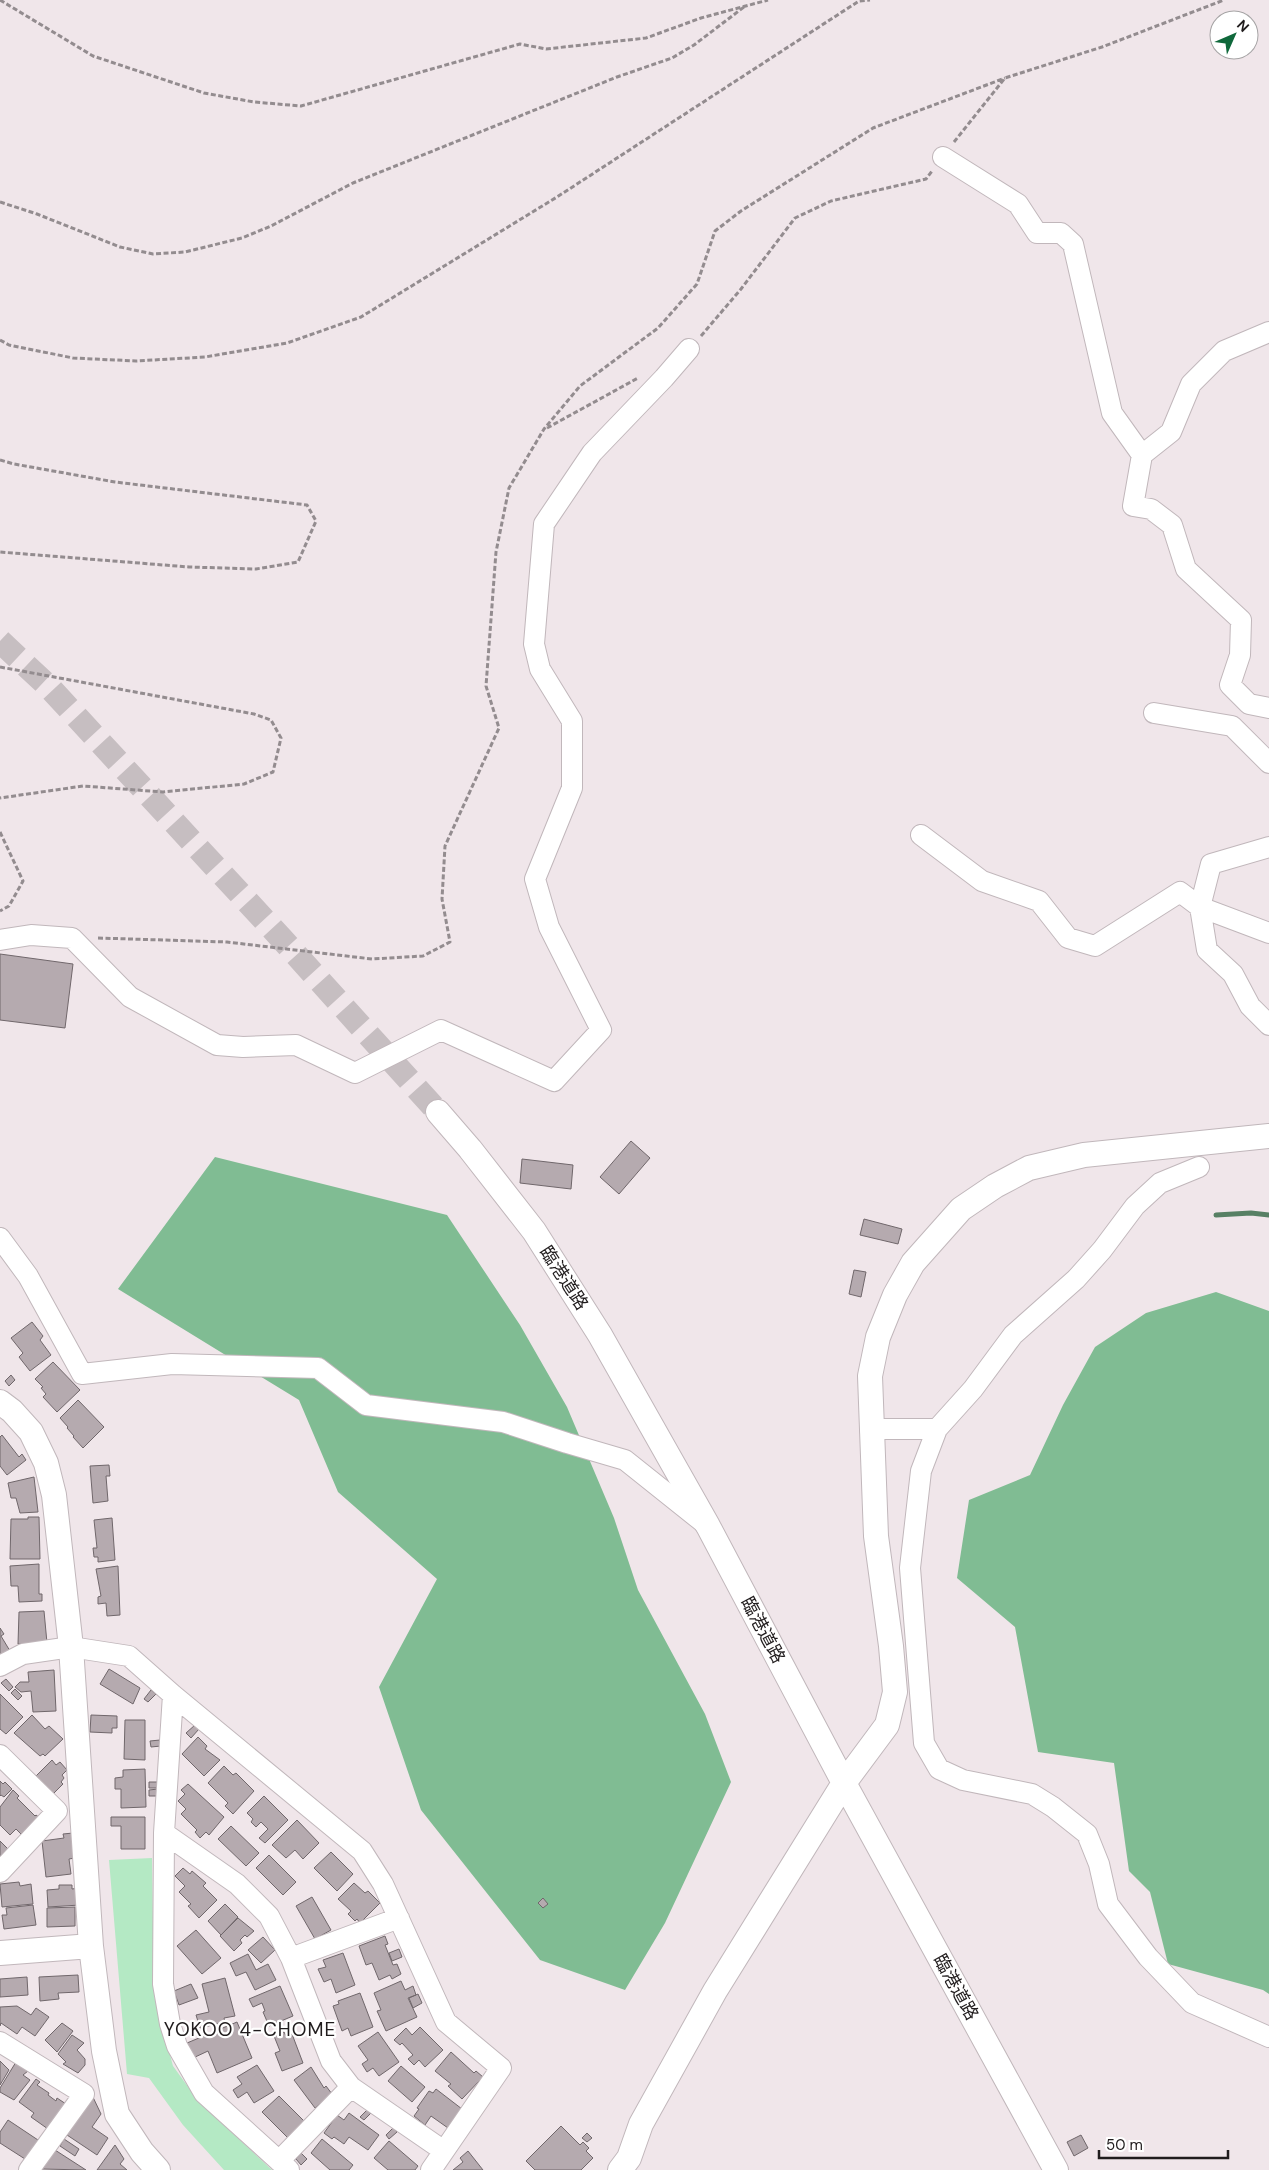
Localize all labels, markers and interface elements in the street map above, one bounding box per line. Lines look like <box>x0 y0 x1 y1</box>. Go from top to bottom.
north arrow <box>1209 10 1259 60</box>
text: N <box>1233 16 1253 36</box>
street label: 臨港道路 <box>534 1241 594 1315</box>
street label: 臨港道路 <box>736 1593 790 1667</box>
street label: 臨港道路 <box>928 1950 984 2024</box>
district label: YOKOO 4-CHOME <box>164 2017 336 2042</box>
scale bar <box>1099 2128 1228 2160</box>
text: 50 m <box>1106 2135 1143 2155</box>

